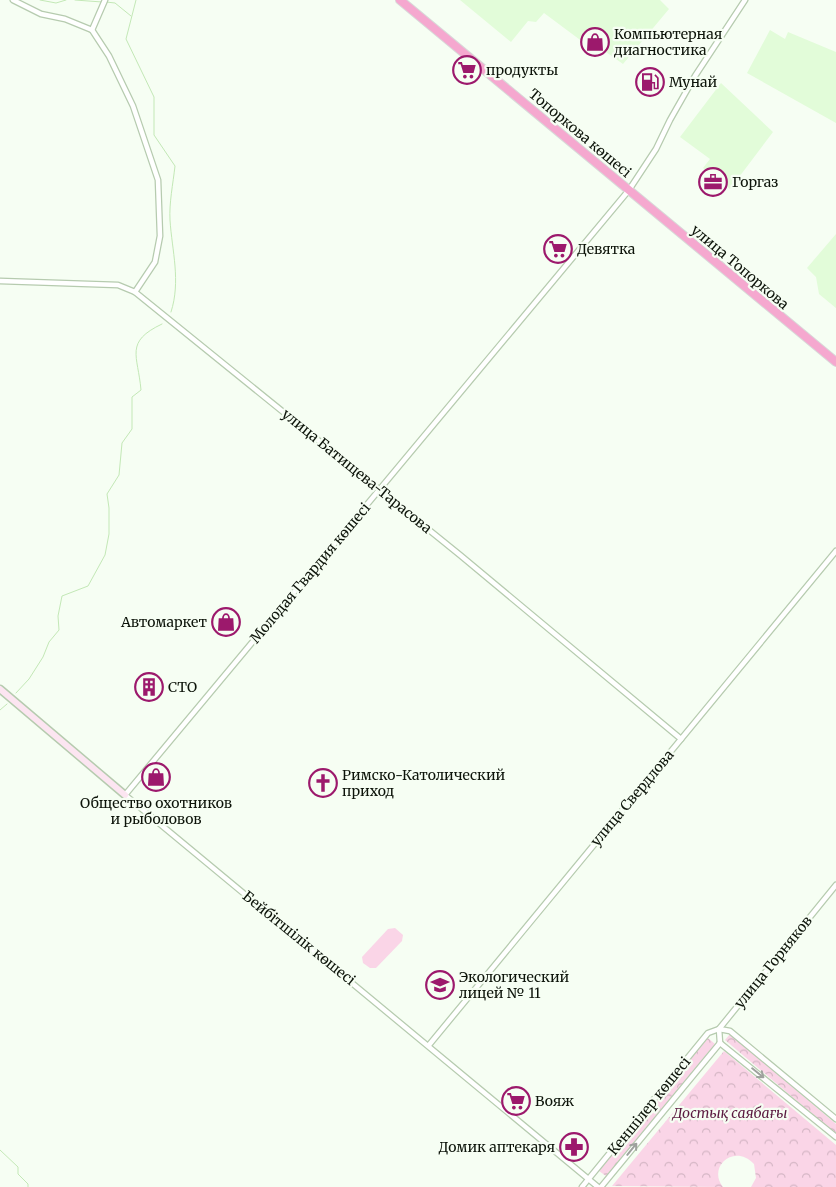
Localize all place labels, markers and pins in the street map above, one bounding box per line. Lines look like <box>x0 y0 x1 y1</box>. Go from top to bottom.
place label: Компьютерная диагностика <box>613 25 722 59</box>
shop icon: Компьютерная диагностика <box>580 27 610 57</box>
supermarket icon: продукты <box>452 55 482 85</box>
place label: продукты <box>486 61 558 79</box>
fuel station icon: Мунай <box>635 67 665 97</box>
place label: Мунай <box>669 73 718 91</box>
office icon: Горгаз <box>698 167 728 197</box>
place label: Горгаз <box>732 173 778 191</box>
supermarket icon: Девятка <box>543 234 573 264</box>
place label: Девятка <box>577 240 636 258</box>
shop icon: Автомаркет <box>211 607 241 637</box>
place label: Автомаркет <box>120 613 207 631</box>
building icon: СТО <box>134 672 164 702</box>
place label: СТО <box>168 678 197 696</box>
shop icon: Общество охотников и рыболовов <box>141 762 171 792</box>
place label: Римско-Католический приход <box>342 766 506 800</box>
church icon: Римско-Католический приход <box>308 768 338 798</box>
place label: Общество охотников и рыболовов <box>80 794 232 828</box>
place label: Экологический лицей № 11 <box>459 968 570 1002</box>
school or university icon: Экологический лицей № 11 <box>425 970 455 1000</box>
supermarket icon: Вояж <box>501 1086 531 1116</box>
place label: Вояж <box>535 1092 574 1110</box>
pharmacy icon: Домик аптекаря <box>559 1132 589 1162</box>
place label: Домик аптекаря <box>439 1138 555 1156</box>

